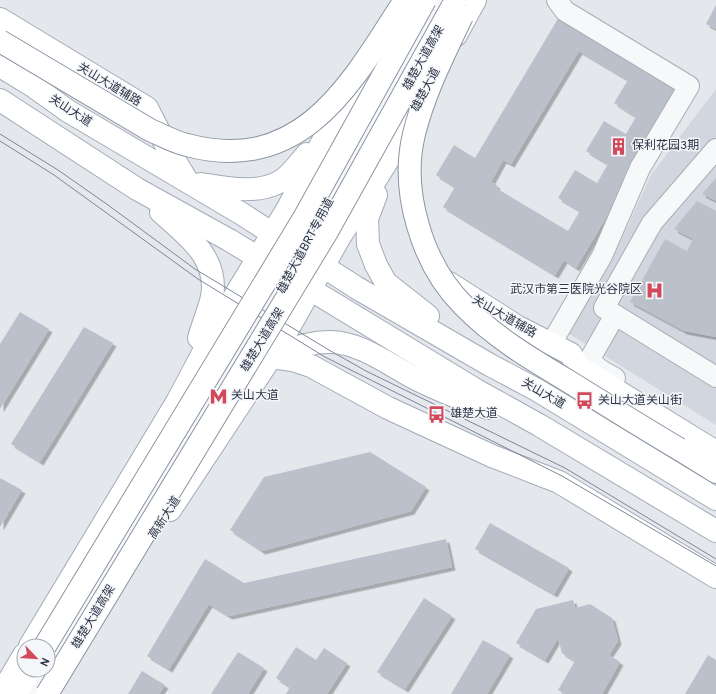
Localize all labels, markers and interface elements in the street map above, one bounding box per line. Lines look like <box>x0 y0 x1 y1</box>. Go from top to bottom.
street label: 雄楚大道高架 <box>400 23 448 93</box>
street label: 关山大道辅路 <box>74 60 144 110</box>
street label: 雄楚大道 <box>408 65 444 115</box>
street label: 关山大道 <box>46 91 94 131</box>
building icon: 保利花园3期 <box>609 136 629 156</box>
place label: 保利花园3期 <box>632 138 699 154</box>
street label: 雄楚大道BRT专用道 <box>274 195 338 297</box>
hospital icon: 武汉市第三医院光谷院区 <box>645 280 665 300</box>
place label: 武汉市第三医院光谷院区 <box>510 282 642 298</box>
street label: 关山大道辅路 <box>469 292 539 342</box>
street label: 雄楚大道高架 <box>238 305 288 375</box>
street label: 关山大道 <box>518 375 568 413</box>
metro station icon: 关山大道 <box>208 386 228 406</box>
place label: 关山大道 <box>231 388 279 404</box>
bus stop icon: 关山大道关山街 <box>575 391 595 411</box>
place label: 关山大道关山街 <box>598 393 682 409</box>
bus stop icon: 雄楚大道 <box>427 404 447 424</box>
place label: 雄楚大道 <box>450 406 498 422</box>
street label: 高新大道 <box>145 494 185 542</box>
street label: 雄楚大道高架 <box>69 582 119 652</box>
north arrow <box>16 638 56 678</box>
text: N <box>36 655 52 668</box>

